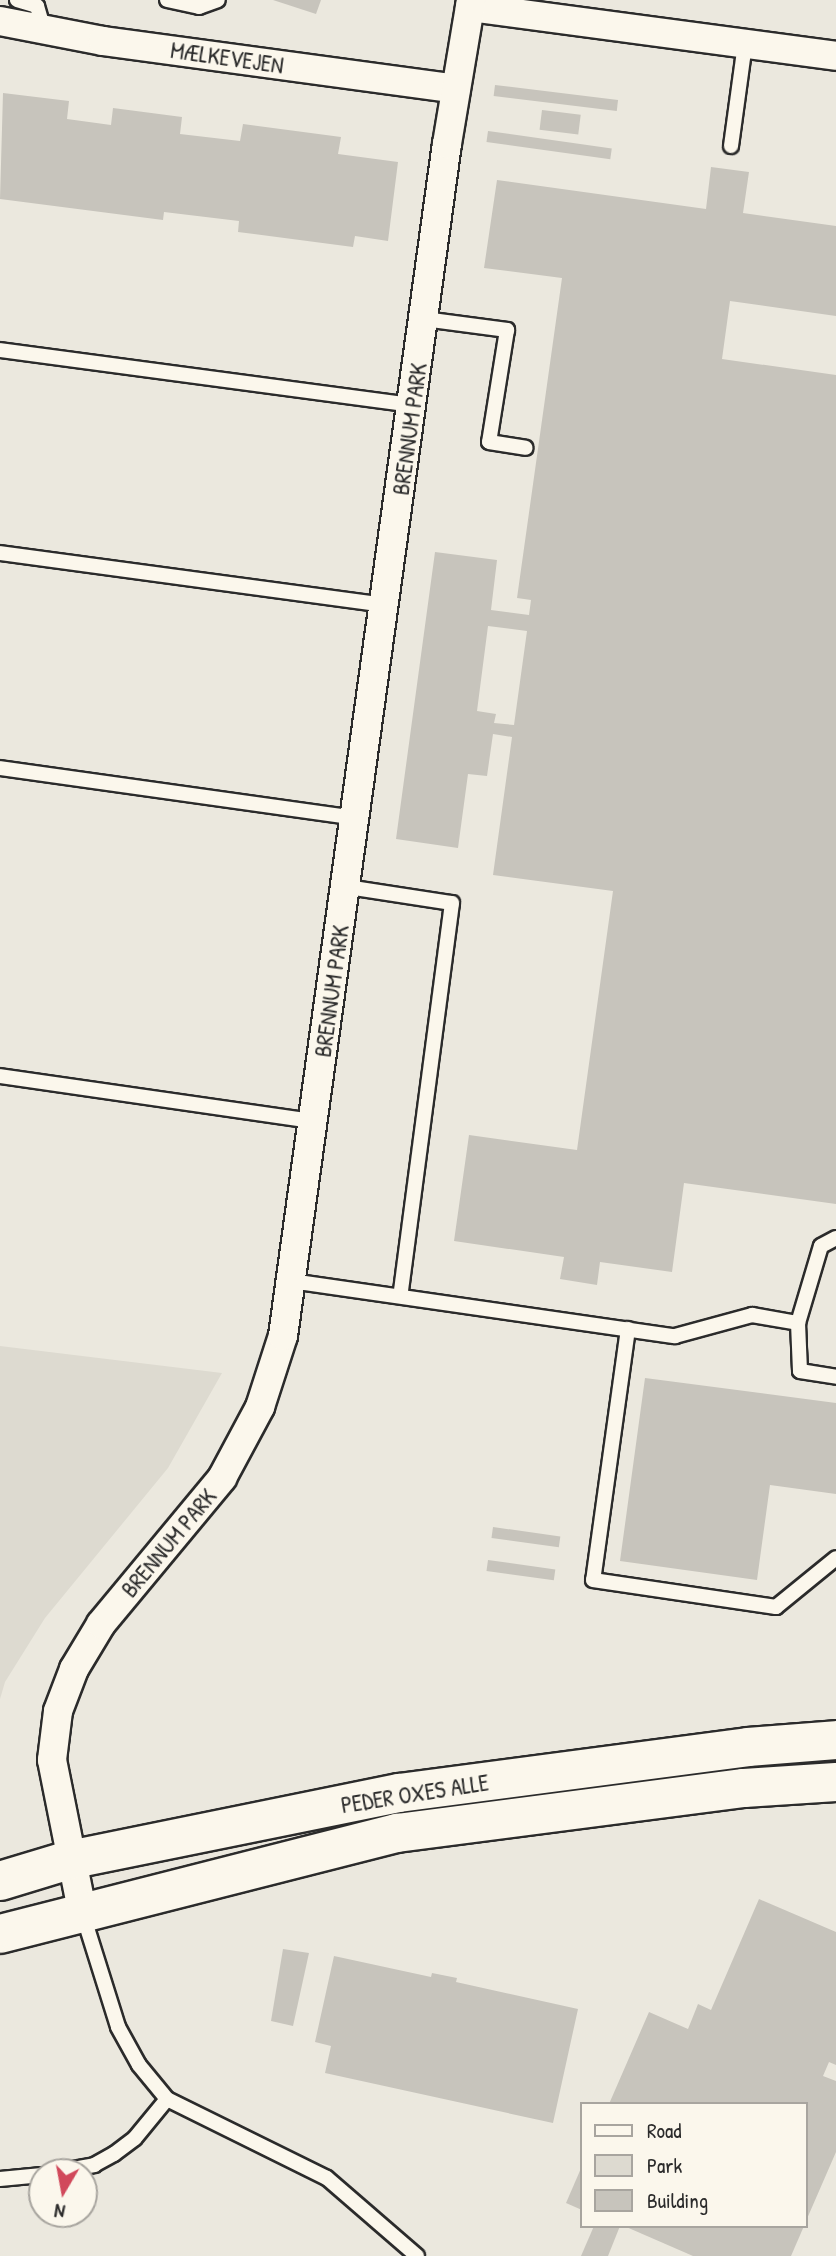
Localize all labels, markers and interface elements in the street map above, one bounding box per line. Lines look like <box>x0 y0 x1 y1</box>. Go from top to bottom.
street label: MÆLKEVEJEN <box>169 36 285 80</box>
street label: BRENNUM PARK <box>387 361 433 497</box>
street label: BRENNUM PARK <box>309 923 355 1059</box>
street label: BRENNUM PARK <box>116 1483 222 1603</box>
street label: PEDER OXES ALLE <box>339 1769 491 1819</box>
legend <box>580 2102 808 2228</box>
text: Road <box>647 2116 681 2145</box>
text: Park <box>647 2151 682 2180</box>
north arrow <box>28 2158 98 2228</box>
text: Building <box>647 2186 708 2215</box>
text: N <box>52 2198 67 2225</box>

